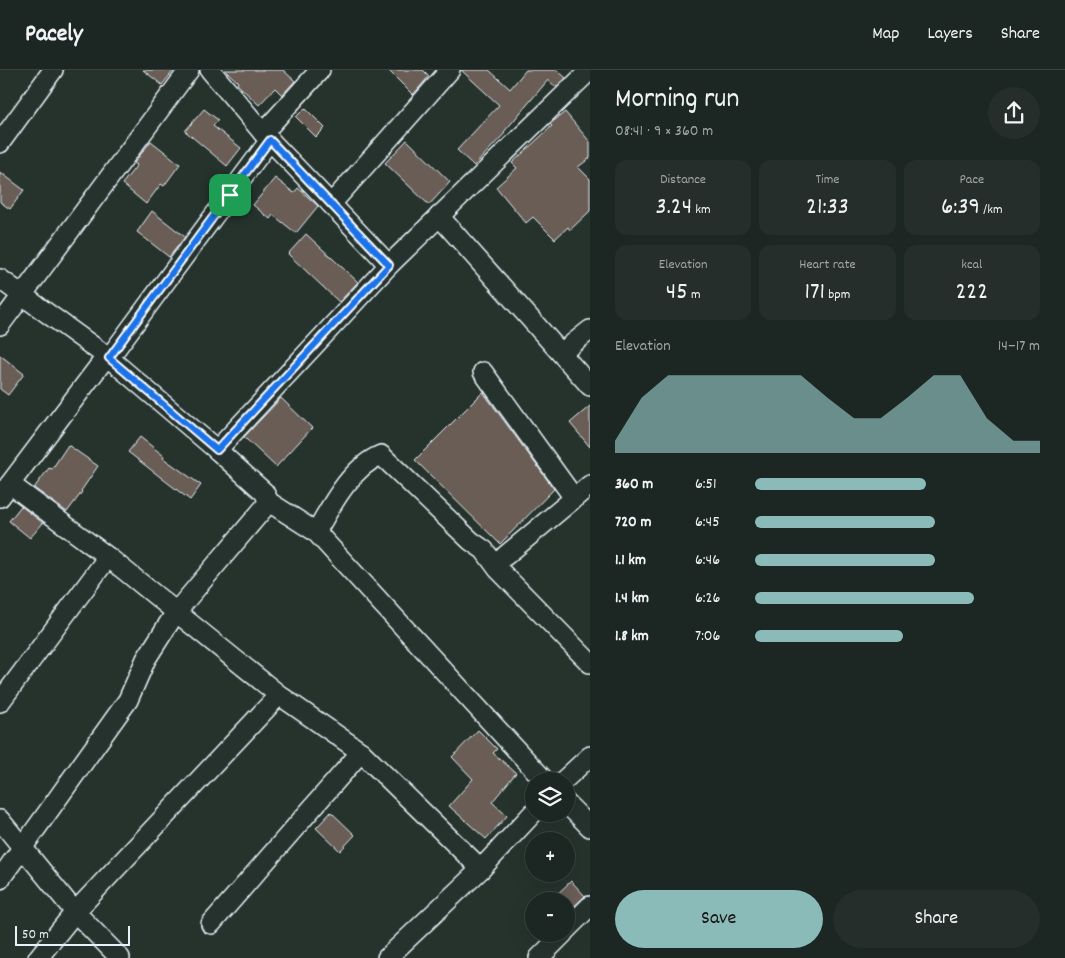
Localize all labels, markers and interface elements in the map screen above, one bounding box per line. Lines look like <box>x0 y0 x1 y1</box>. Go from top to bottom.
text: Pacely <box>25 18 83 52</box>
text: Map <box>872 22 899 47</box>
text: Layers <box>927 22 973 47</box>
text: Share <box>1001 22 1040 47</box>
text: Morning run <box>615 81 739 121</box>
button: share <box>988 87 1040 139</box>
text: 08:41 · 9 × 360 m <box>615 120 713 143</box>
text: Distance <box>660 170 706 190</box>
text: Time <box>816 170 839 190</box>
text: Pace <box>959 170 984 190</box>
pin <box>209 174 251 216</box>
icon: arrive <box>216 181 244 209</box>
text: 3.24 <box>656 190 692 226</box>
text: 21:33 <box>806 190 849 226</box>
text: 6:39 <box>941 190 980 226</box>
text: km <box>692 200 711 220</box>
text: /km <box>980 200 1003 220</box>
text: Elevation <box>659 255 708 275</box>
text: Heart rate <box>799 255 856 275</box>
text: kcal <box>961 255 982 275</box>
text: 45 <box>666 275 688 311</box>
text: 171 <box>805 275 825 311</box>
text: 222 <box>955 275 988 311</box>
text: m <box>688 285 701 305</box>
text: bpm <box>825 285 850 305</box>
text: Elevation <box>615 335 671 358</box>
text: 14–17 m <box>998 335 1040 358</box>
text: 360 m <box>615 473 653 496</box>
text: 6:51 <box>695 473 716 496</box>
text: 720 m <box>615 511 652 534</box>
text: 6:45 <box>695 511 720 534</box>
text: 1.1 km <box>615 549 646 572</box>
text: 6:46 <box>695 549 720 572</box>
text: 1.4 km <box>615 587 649 610</box>
text: 6:26 <box>695 587 720 610</box>
text: 1.8 km <box>615 625 649 648</box>
text: 7:06 <box>695 625 720 648</box>
map controls <box>525 772 575 942</box>
button: layers <box>525 772 575 822</box>
button: + <box>525 832 575 882</box>
button: Save <box>615 890 823 948</box>
button: Share <box>833 890 1040 948</box>
button: − <box>525 892 575 942</box>
scale bar <box>15 923 130 946</box>
text: 50 m <box>22 925 49 945</box>

